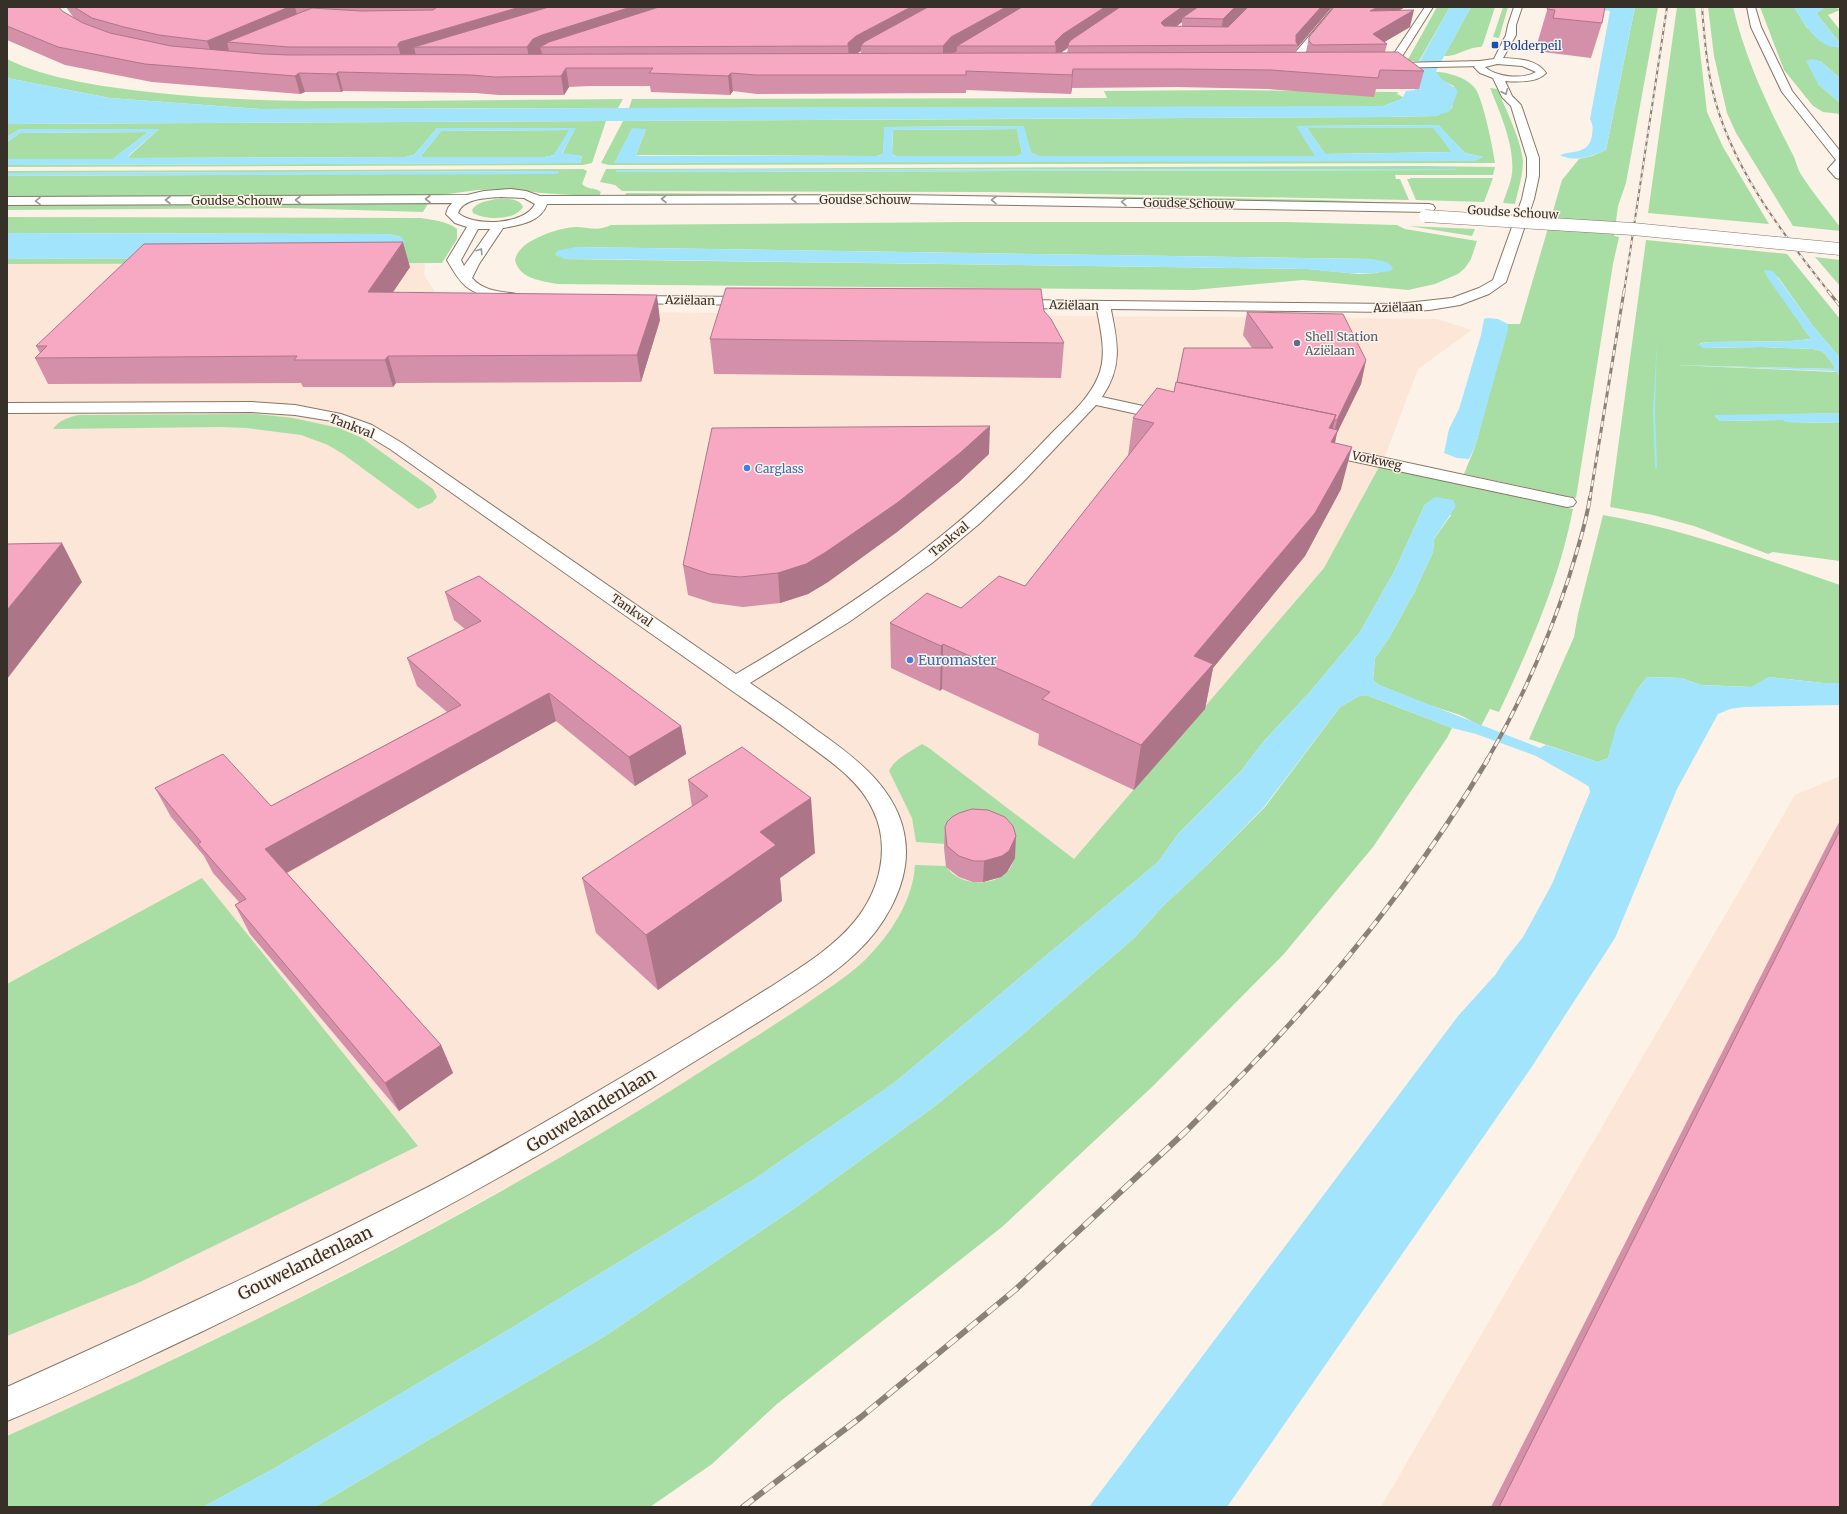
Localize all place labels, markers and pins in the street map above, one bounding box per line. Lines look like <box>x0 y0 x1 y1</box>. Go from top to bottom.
place label: Polderpeil <box>1503 38 1562 53</box>
marker: Polderpeil <box>1490 40 1500 50</box>
place label: Shell Station Aziëlaan <box>1304 329 1378 358</box>
marker: Shell Station Aziëlaan <box>1292 338 1302 348</box>
place label: Carglass <box>755 461 804 476</box>
marker: Carglass <box>742 463 752 473</box>
place label: Euromaster <box>918 651 997 669</box>
marker: Euromaster <box>905 655 915 665</box>

